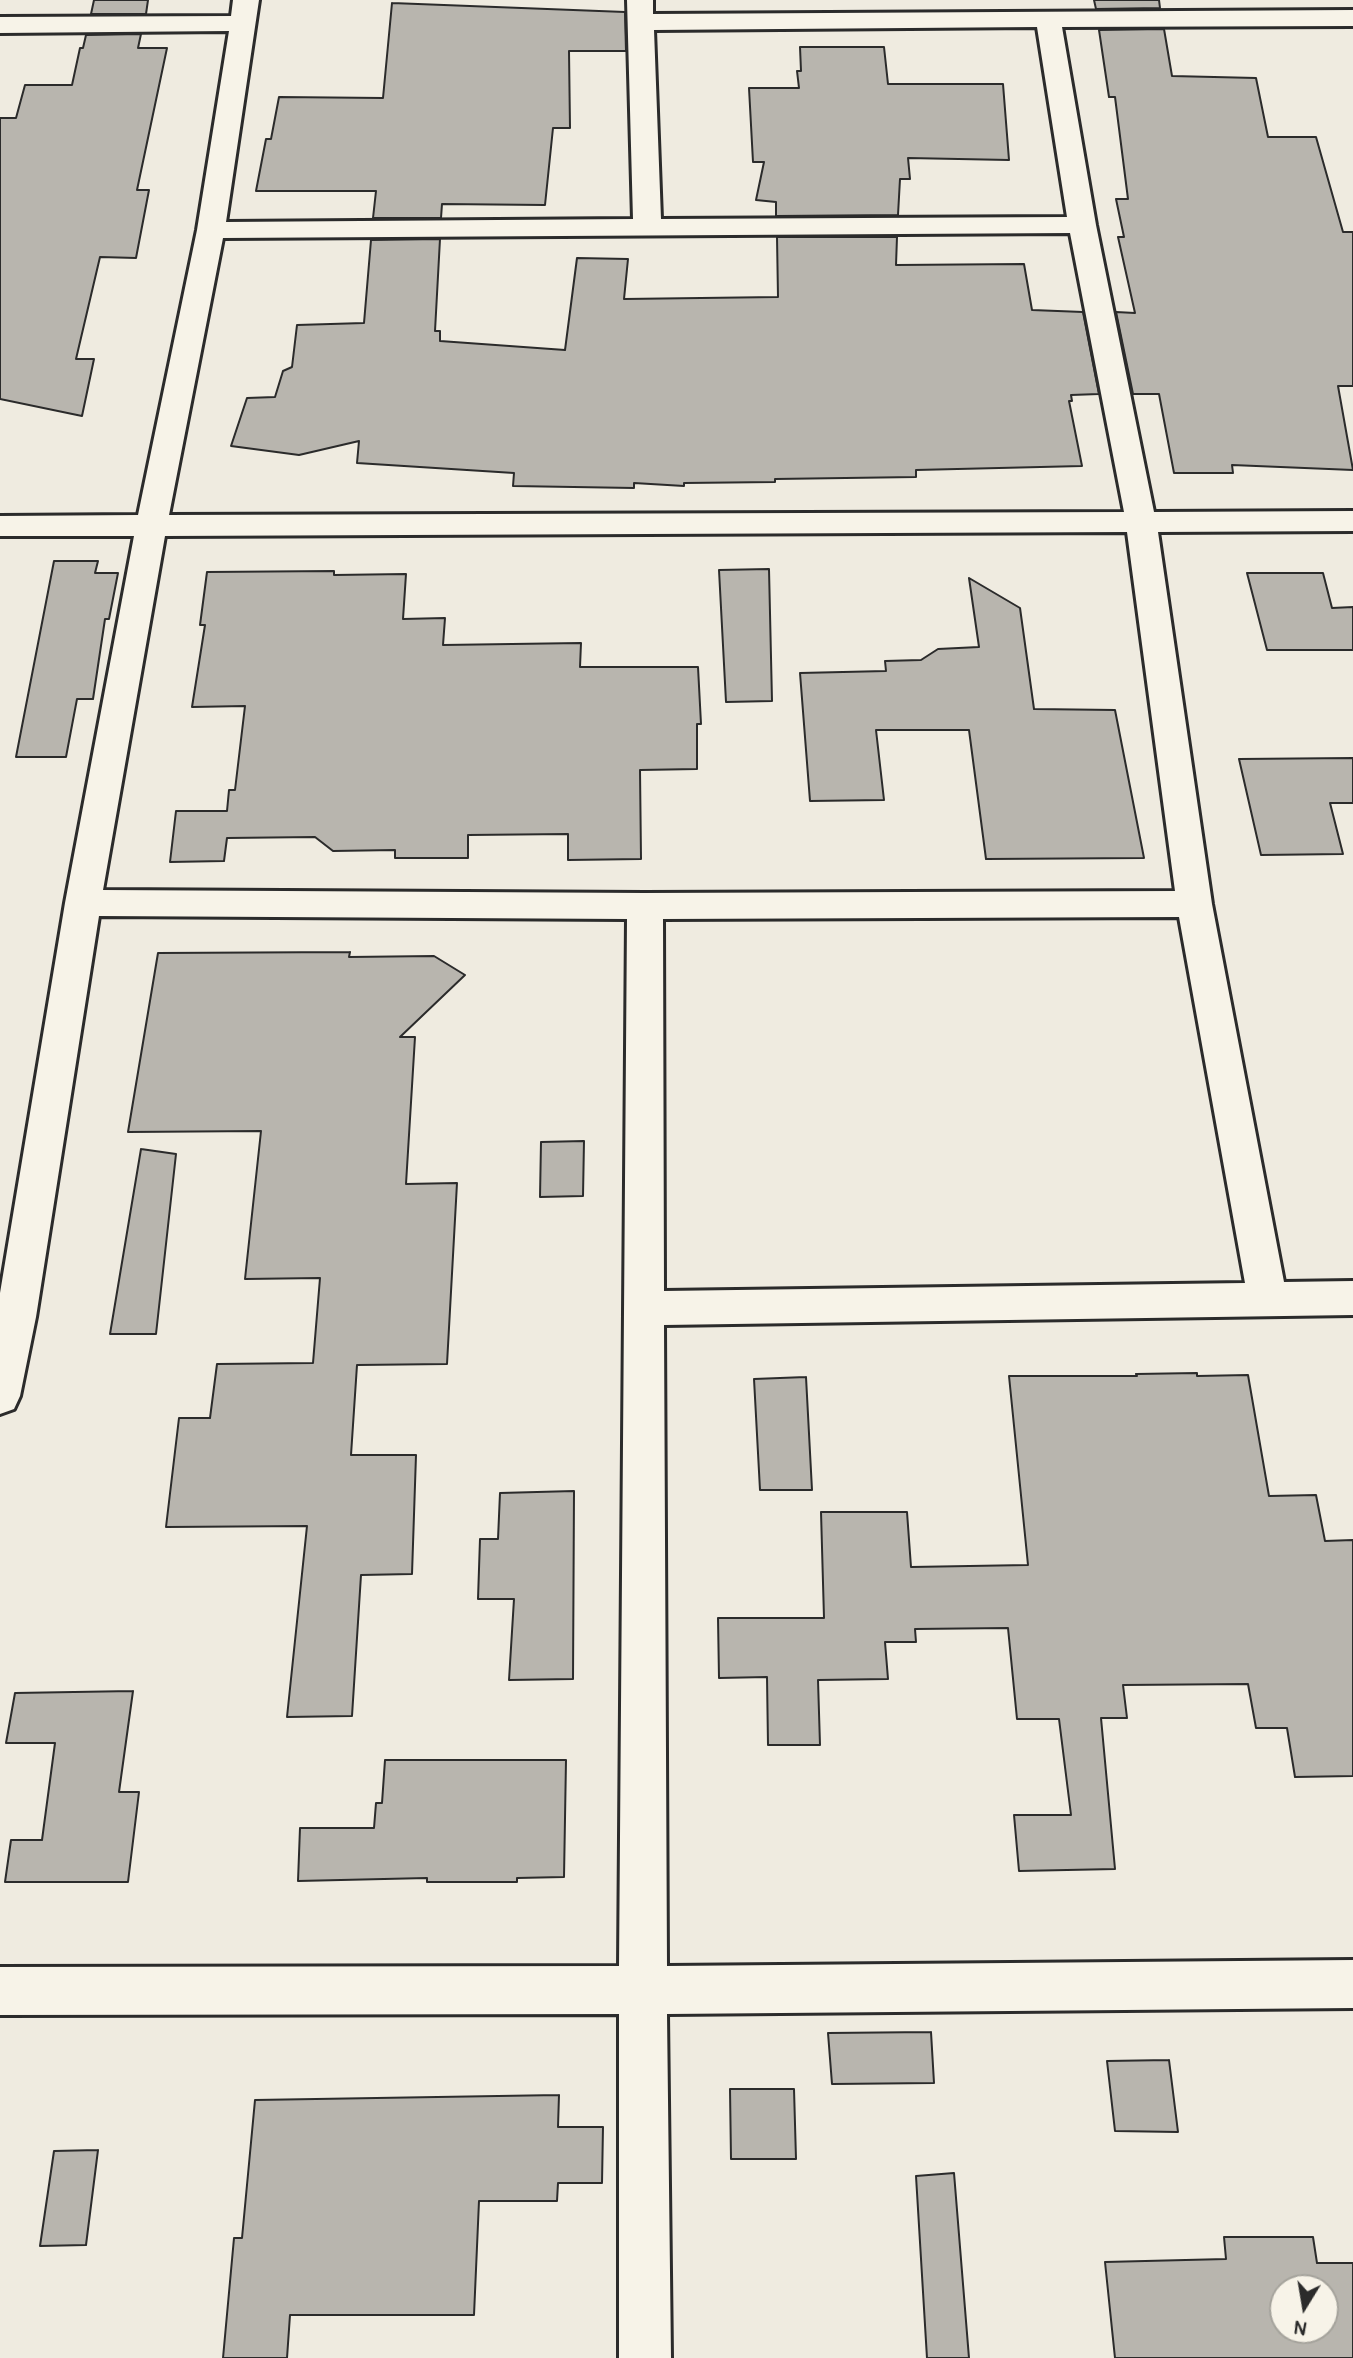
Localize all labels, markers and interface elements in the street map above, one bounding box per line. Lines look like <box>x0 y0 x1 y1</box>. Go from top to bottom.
north arrow <box>1269 2274 1339 2344</box>
text: N <box>1292 2315 1309 2341</box>

